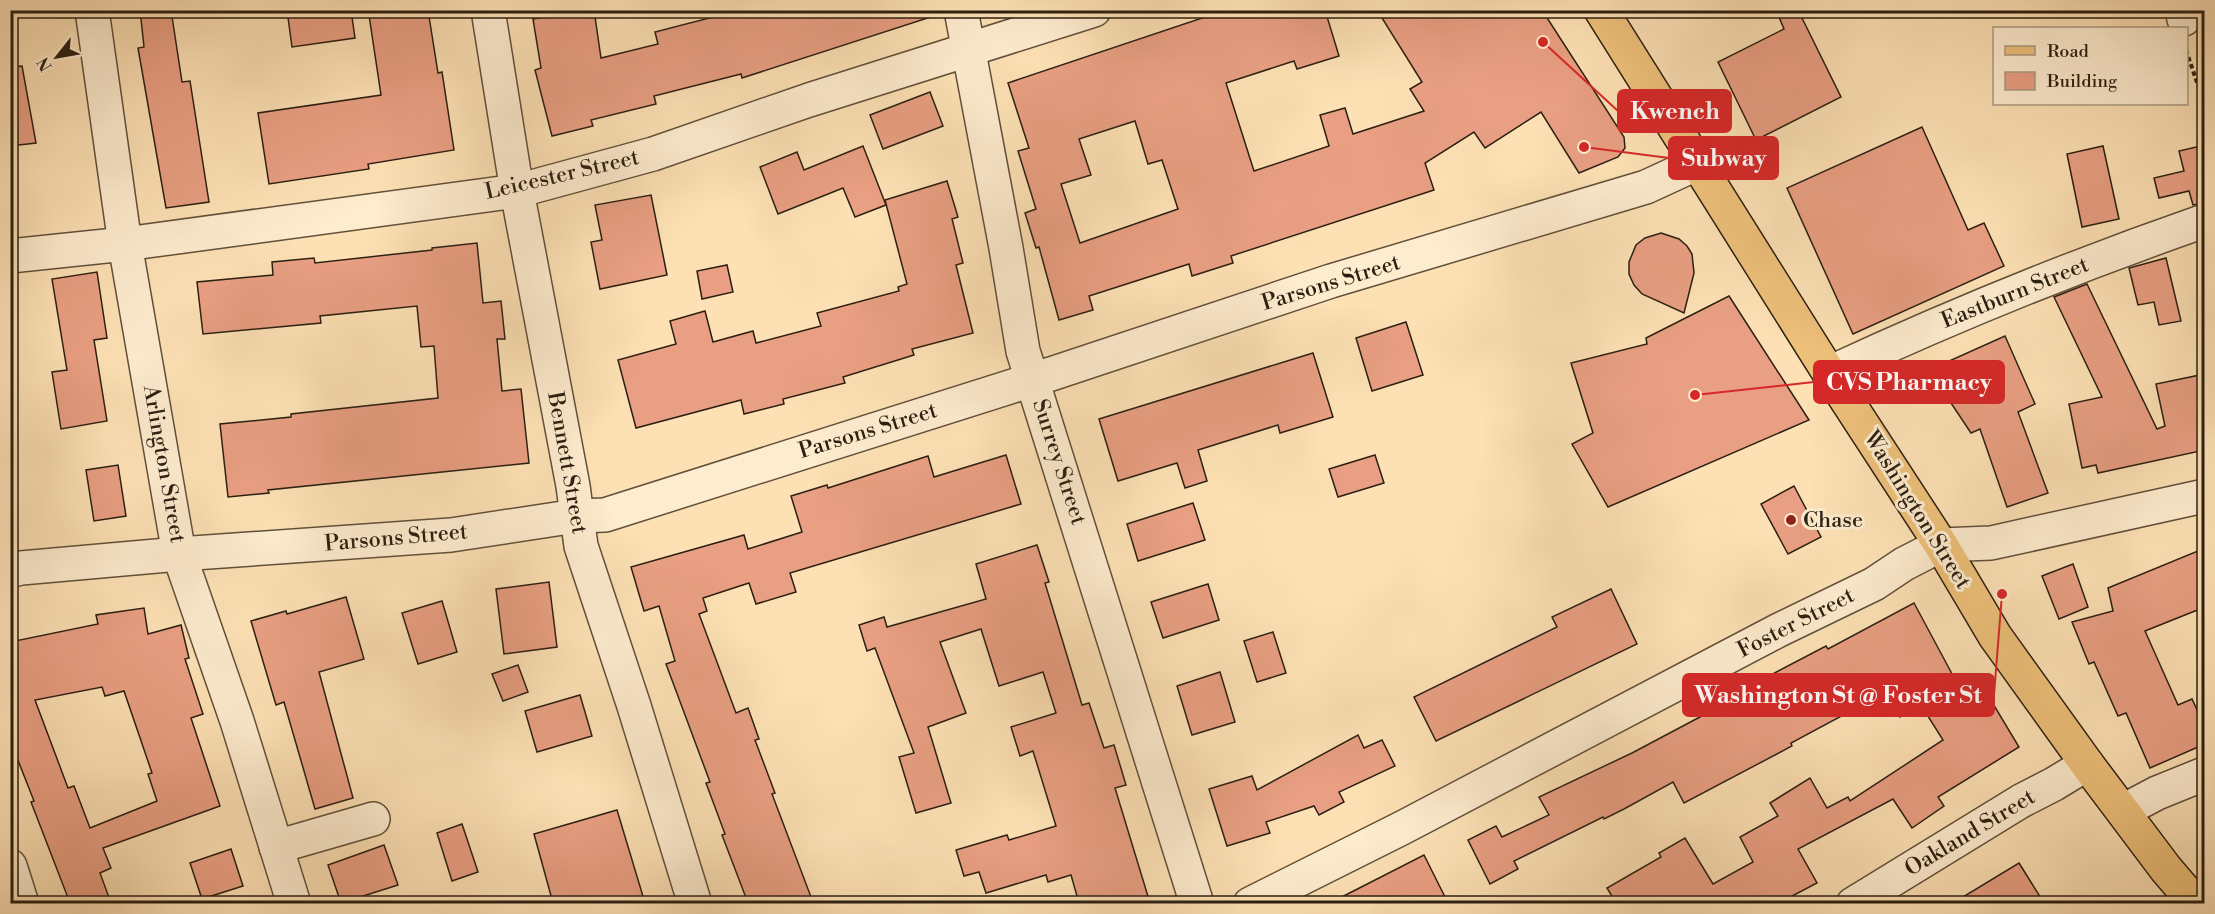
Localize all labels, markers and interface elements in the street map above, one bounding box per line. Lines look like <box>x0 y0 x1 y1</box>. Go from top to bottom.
north arrow <box>27 27 87 87</box>
legend <box>1993 27 2188 105</box>
text: Road <box>2047 40 2090 63</box>
text: N <box>33 53 57 75</box>
text: Building <box>2046 70 2118 93</box>
callout: Kwench <box>1618 90 1731 132</box>
text: Kwench <box>1630 97 1720 127</box>
callout: Subway <box>1669 137 1778 179</box>
street label: Leicester Street <box>482 144 642 206</box>
text: Subway <box>1681 144 1768 174</box>
street label: Parsons Street <box>1258 249 1404 317</box>
street label: Eastburn Street <box>1937 251 2093 335</box>
callout: CVS Pharmacy <box>1814 361 2004 403</box>
text: CVS Pharmacy <box>1826 368 1993 398</box>
street label: Arlington Street <box>137 382 191 545</box>
street label: Bennett Street <box>541 389 593 536</box>
street label: Surrey Street <box>1026 396 1092 528</box>
street label: Parsons Street <box>795 397 941 465</box>
street label: Washington Street <box>1857 425 1977 594</box>
place label: Chase <box>1803 507 1863 534</box>
marker: Chase <box>1784 513 1798 527</box>
street label: Parsons Street <box>323 518 469 558</box>
street label: Foster Street <box>1733 582 1859 664</box>
callout: Washington St @ Foster St <box>1683 674 1994 716</box>
text: Washington St @ Foster St <box>1693 681 1982 711</box>
street label: Oakland Street <box>1900 783 2040 883</box>

